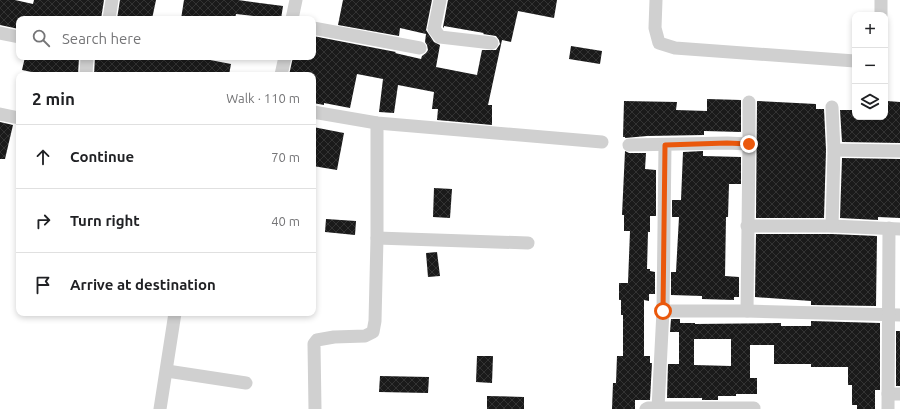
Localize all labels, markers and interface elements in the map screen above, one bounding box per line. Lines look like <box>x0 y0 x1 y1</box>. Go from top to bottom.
map controls <box>852 12 888 120</box>
button: + <box>852 12 888 48</box>
search box <box>16 16 316 60</box>
icon: search <box>30 27 52 49</box>
text: Search here <box>62 30 141 47</box>
button: − <box>852 48 888 84</box>
button: layers <box>852 84 888 120</box>
text: 2 min <box>32 89 75 108</box>
text: Walk · 110 m <box>226 91 300 105</box>
route end <box>740 135 758 153</box>
icon: ahead <box>32 146 54 168</box>
text: Continue <box>70 148 134 165</box>
text: 70 m <box>271 150 300 164</box>
icon: right <box>32 210 54 232</box>
text: Turn right <box>70 212 140 229</box>
text: 40 m <box>271 214 300 228</box>
icon: arrive <box>32 274 54 296</box>
text: Arrive at destination <box>70 276 216 293</box>
route start <box>654 302 672 320</box>

